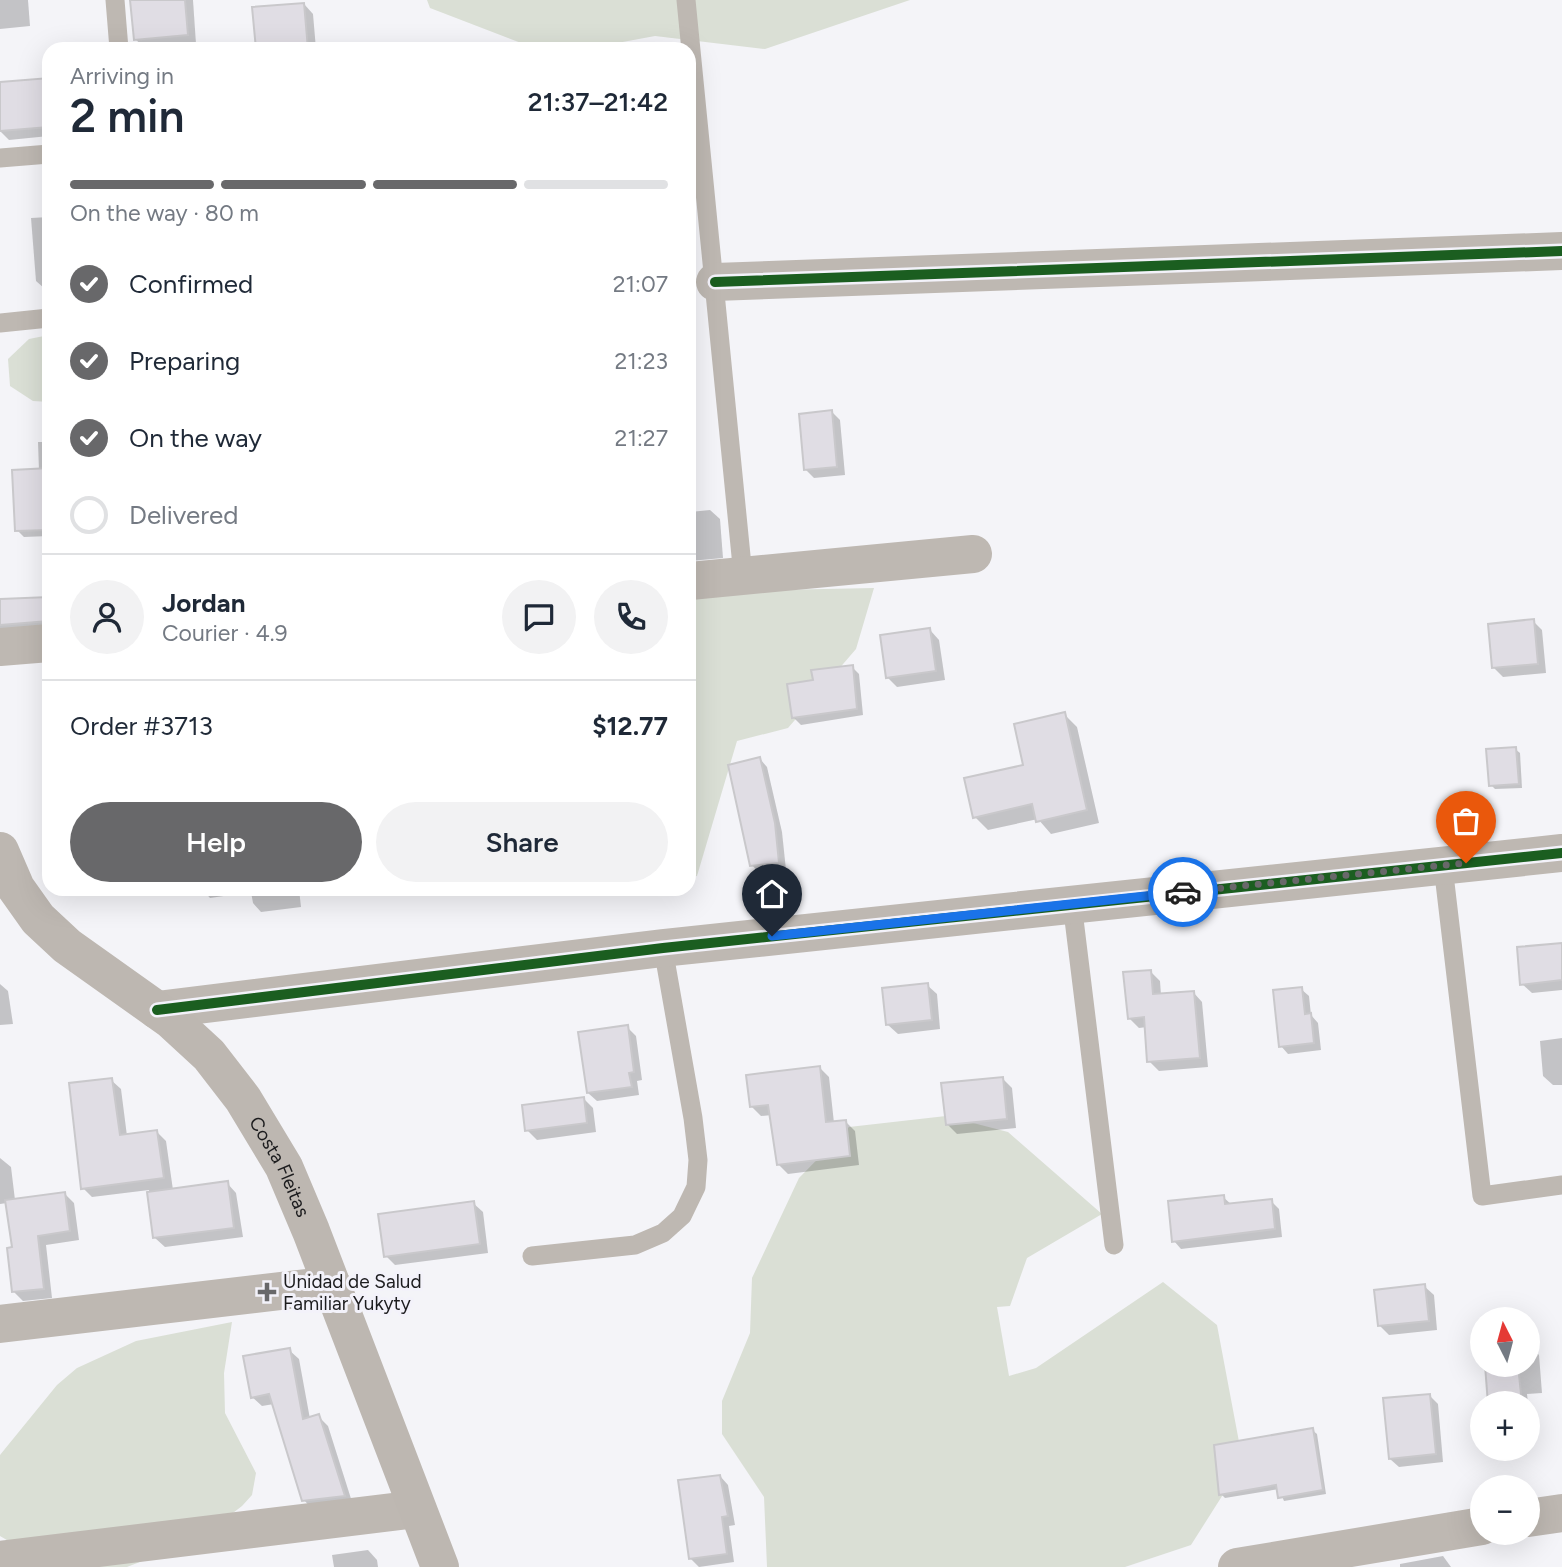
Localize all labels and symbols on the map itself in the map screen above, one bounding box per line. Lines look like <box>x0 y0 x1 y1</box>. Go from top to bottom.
pin <box>1436 791 1496 863</box>
courier <box>1148 857 1218 927</box>
pin <box>742 864 802 936</box>
street label: Costa Fleitas <box>245 1112 315 1220</box>
place label: Unidad de Salud Familiar Yukyty <box>283 1270 422 1315</box>
marker: Unidad de Salud Familiar Yukyty <box>257 1282 277 1302</box>
north arrow <box>1470 1307 1540 1377</box>

